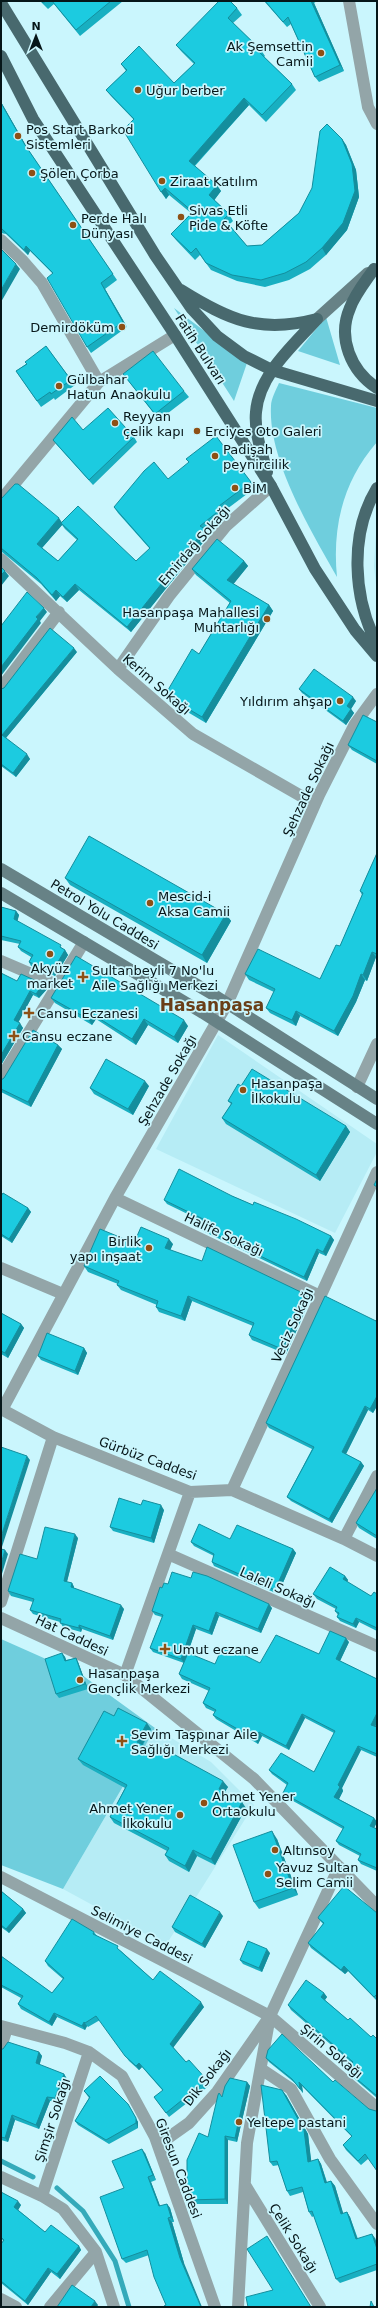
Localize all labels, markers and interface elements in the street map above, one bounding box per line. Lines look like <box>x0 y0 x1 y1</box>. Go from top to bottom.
north arrow <box>16 16 56 56</box>
text: N <box>31 20 41 33</box>
place label: Ak Şemsettin Camii <box>227 39 313 69</box>
marker: Ak Şemsettin Camii <box>316 48 326 58</box>
place label: Uğur berber <box>146 83 225 98</box>
marker: Uğur berber <box>133 85 143 95</box>
place label: Pos Start Barkod Sistemleri <box>26 122 134 152</box>
marker: Pos Start Barkod Sistemleri <box>13 131 23 141</box>
place label: Şölen Çorba <box>40 166 119 181</box>
marker: Şölen Çorba <box>27 168 37 178</box>
place label: Ziraat Katılım <box>170 174 258 189</box>
marker: Ziraat Katılım <box>157 176 167 186</box>
place label: Sivas Etli Pide & Köfte <box>189 203 268 233</box>
place label: Perde Halı Dünyası <box>81 211 147 241</box>
marker: Sivas Etli Pide & Köfte <box>176 212 186 222</box>
marker: Perde Halı Dünyası <box>68 220 78 230</box>
street label: Fatih Bulvarı <box>172 311 229 387</box>
place label: Demirdöküm <box>30 320 114 335</box>
marker: Demirdöküm <box>117 322 127 332</box>
place label: Gülbahar Hatun Anaokulu <box>67 372 171 402</box>
marker: Gülbahar Hatun Anaokulu <box>54 381 64 391</box>
place label: Reyyan çelik kapı <box>123 409 184 439</box>
marker: Reyyan çelik kapı <box>110 418 120 428</box>
place label: Erciyes Oto Galeri <box>205 424 322 439</box>
marker: Erciyes Oto Galeri <box>192 426 202 436</box>
place label: Padişah peynircilik <box>223 442 290 472</box>
marker: Padişah peynircilik <box>210 451 220 461</box>
place label: BİM <box>243 481 267 496</box>
marker: BİM <box>230 483 240 493</box>
street label: Emirdağ Sokağı <box>155 502 233 589</box>
place label: Hasanpaşa Mahallesi Muhtarlığı <box>122 605 259 635</box>
marker: Hasanpaşa Mahallesi Muhtarlığı <box>262 614 272 624</box>
street label: Kerim Sokağı <box>120 651 194 718</box>
place label: Yıldırım ahşap <box>239 694 332 709</box>
marker: Yıldırım ahşap <box>335 696 345 706</box>
street label: Şehzade Sokağı <box>280 739 337 839</box>
street label: Petrol Yolu Caddesi <box>48 876 161 953</box>
place label: Mescid-i Aksa Camii <box>158 889 230 919</box>
marker: Mescid-i Aksa Camii <box>145 898 155 908</box>
marker: Akyüz market <box>45 949 55 959</box>
place label: Akyüz market <box>27 961 73 991</box>
place label: Sultanbeyli 7 No'lu Aile Sağlığı Merkezi <box>92 963 218 993</box>
marker: Sultanbeyli 7 No'lu Aile Sağlığı Merkezi <box>77 971 89 983</box>
district label: Hasanpaşa <box>160 995 264 1015</box>
place label: Cansu Eczanesi <box>37 1006 138 1021</box>
marker: Cansu Eczanesi <box>24 1008 34 1018</box>
place label: Cansu eczane <box>22 1029 113 1044</box>
marker: Cansu eczane <box>9 1031 19 1041</box>
street label: Şehzade Sokağı <box>135 1032 200 1129</box>
place label: Hasanpaşa İlkokulu <box>251 1076 323 1106</box>
marker: Hasanpaşa İlkokulu <box>238 1085 248 1095</box>
street label: Halife Sokağı <box>182 1210 265 1259</box>
place label: Birlik yapı inşaat <box>70 1234 141 1264</box>
marker: Birlik yapı inşaat <box>144 1243 154 1253</box>
street label: Veciz Sokağı <box>269 1285 316 1365</box>
street label: Gürbüz Caddesi <box>97 1434 199 1483</box>
street label: Laleli Sokağı <box>238 1564 318 1611</box>
street label: Hat Caddesi <box>33 1612 111 1659</box>
place label: Umut eczane <box>173 1642 259 1657</box>
marker: Umut eczane <box>160 1644 170 1654</box>
place label: Hasanpaşa Gençlik Merkezi <box>88 1666 190 1696</box>
marker: Hasanpaşa Gençlik Merkezi <box>75 1675 85 1685</box>
place label: Sevim Taşpınar Aile Sağlığı Merkezi <box>131 1727 258 1757</box>
marker: Sevim Taşpınar Aile Sağlığı Merkezi <box>116 1735 128 1747</box>
place label: Ahmet Yener Ortaokulu <box>212 1789 295 1819</box>
marker: Ahmet Yener Ortaokulu <box>199 1798 209 1808</box>
place label: Ahmet Yener İlkokulu <box>89 1801 173 1831</box>
marker: Ahmet Yener İlkokulu <box>175 1810 185 1820</box>
place label: Altınsoy <box>283 1843 335 1858</box>
marker: Altınsoy <box>270 1845 280 1855</box>
place label: Yavuz Sultan Selim Camii <box>275 1860 358 1890</box>
marker: Yavuz Sultan Selim Camii <box>263 1869 273 1879</box>
street label: Selimiye Caddesi <box>89 1902 195 1966</box>
street label: Şirin Sokağı <box>298 2021 366 2082</box>
street label: Dik Sokağı <box>180 2046 234 2109</box>
street label: Şimşir Sokağı <box>32 2076 73 2164</box>
place label: Yeltepe pastani <box>246 2115 346 2130</box>
street label: Giresun Caddesi <box>153 2116 205 2220</box>
marker: Yeltepe pastani <box>234 2117 244 2127</box>
street label: Çelik Sokağı <box>266 2201 321 2276</box>

